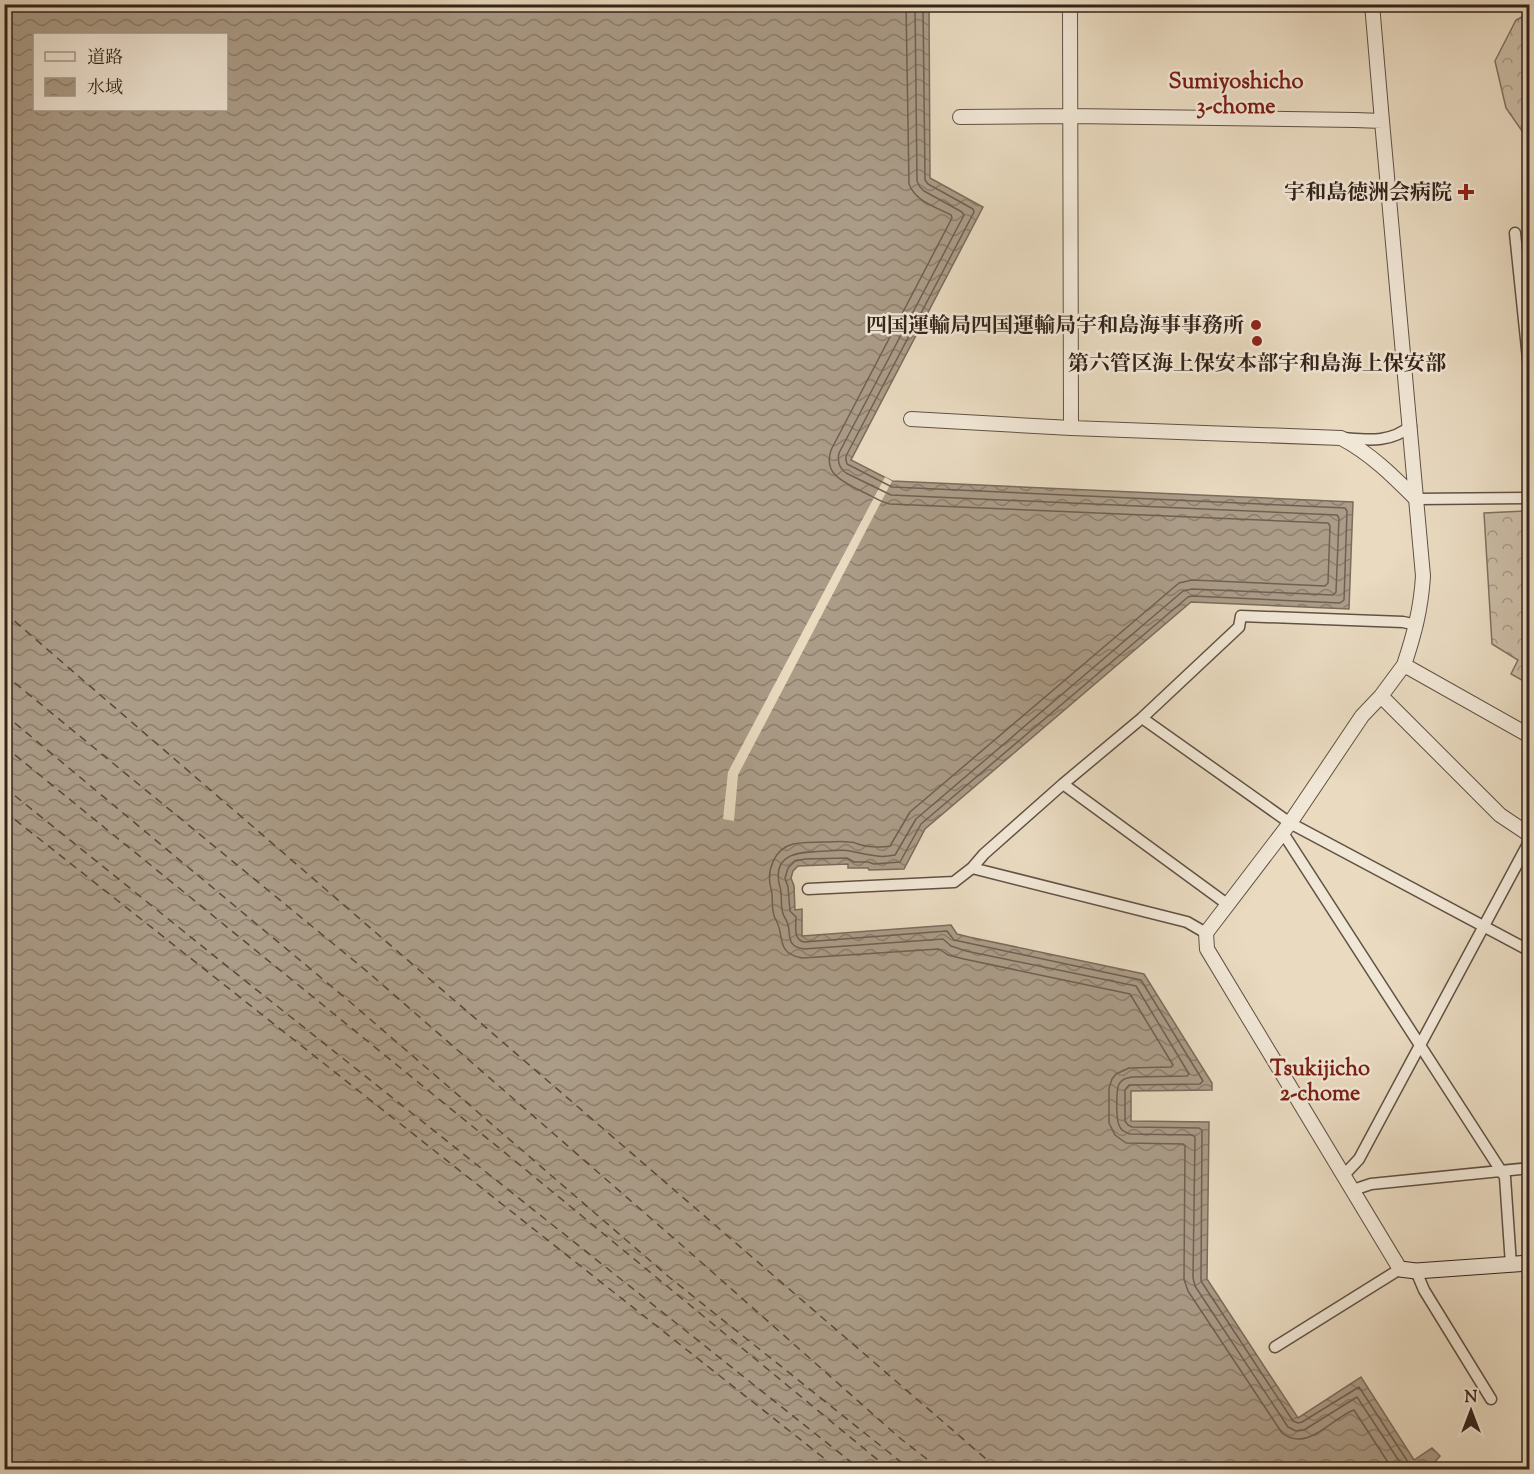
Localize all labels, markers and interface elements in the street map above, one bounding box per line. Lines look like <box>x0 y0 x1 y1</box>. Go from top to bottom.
legend <box>33 33 228 111</box>
text: 道路 <box>87 46 123 72</box>
district label: Sumiyoshicho 3-chome <box>1169 67 1303 124</box>
text: 水域 <box>87 76 123 102</box>
place label: 宇和島徳洲会病院 <box>1284 179 1452 209</box>
marker: 宇和島徳洲会病院 <box>1457 183 1475 201</box>
place label: 四国運輸局四国運輸局宇和島海事事務所 <box>866 312 1244 342</box>
marker: 四国運輸局四国運輸局宇和島海事事務所 <box>1249 318 1263 332</box>
marker: 第六管区海上保安本部宇和島海上保安部 <box>1250 334 1264 348</box>
place label: 第六管区海上保安本部宇和島海上保安部 <box>1068 350 1446 380</box>
district label: Tsukijicho 2-chome <box>1270 1054 1370 1111</box>
north arrow <box>1441 1381 1501 1441</box>
text: N <box>1465 1387 1478 1410</box>

